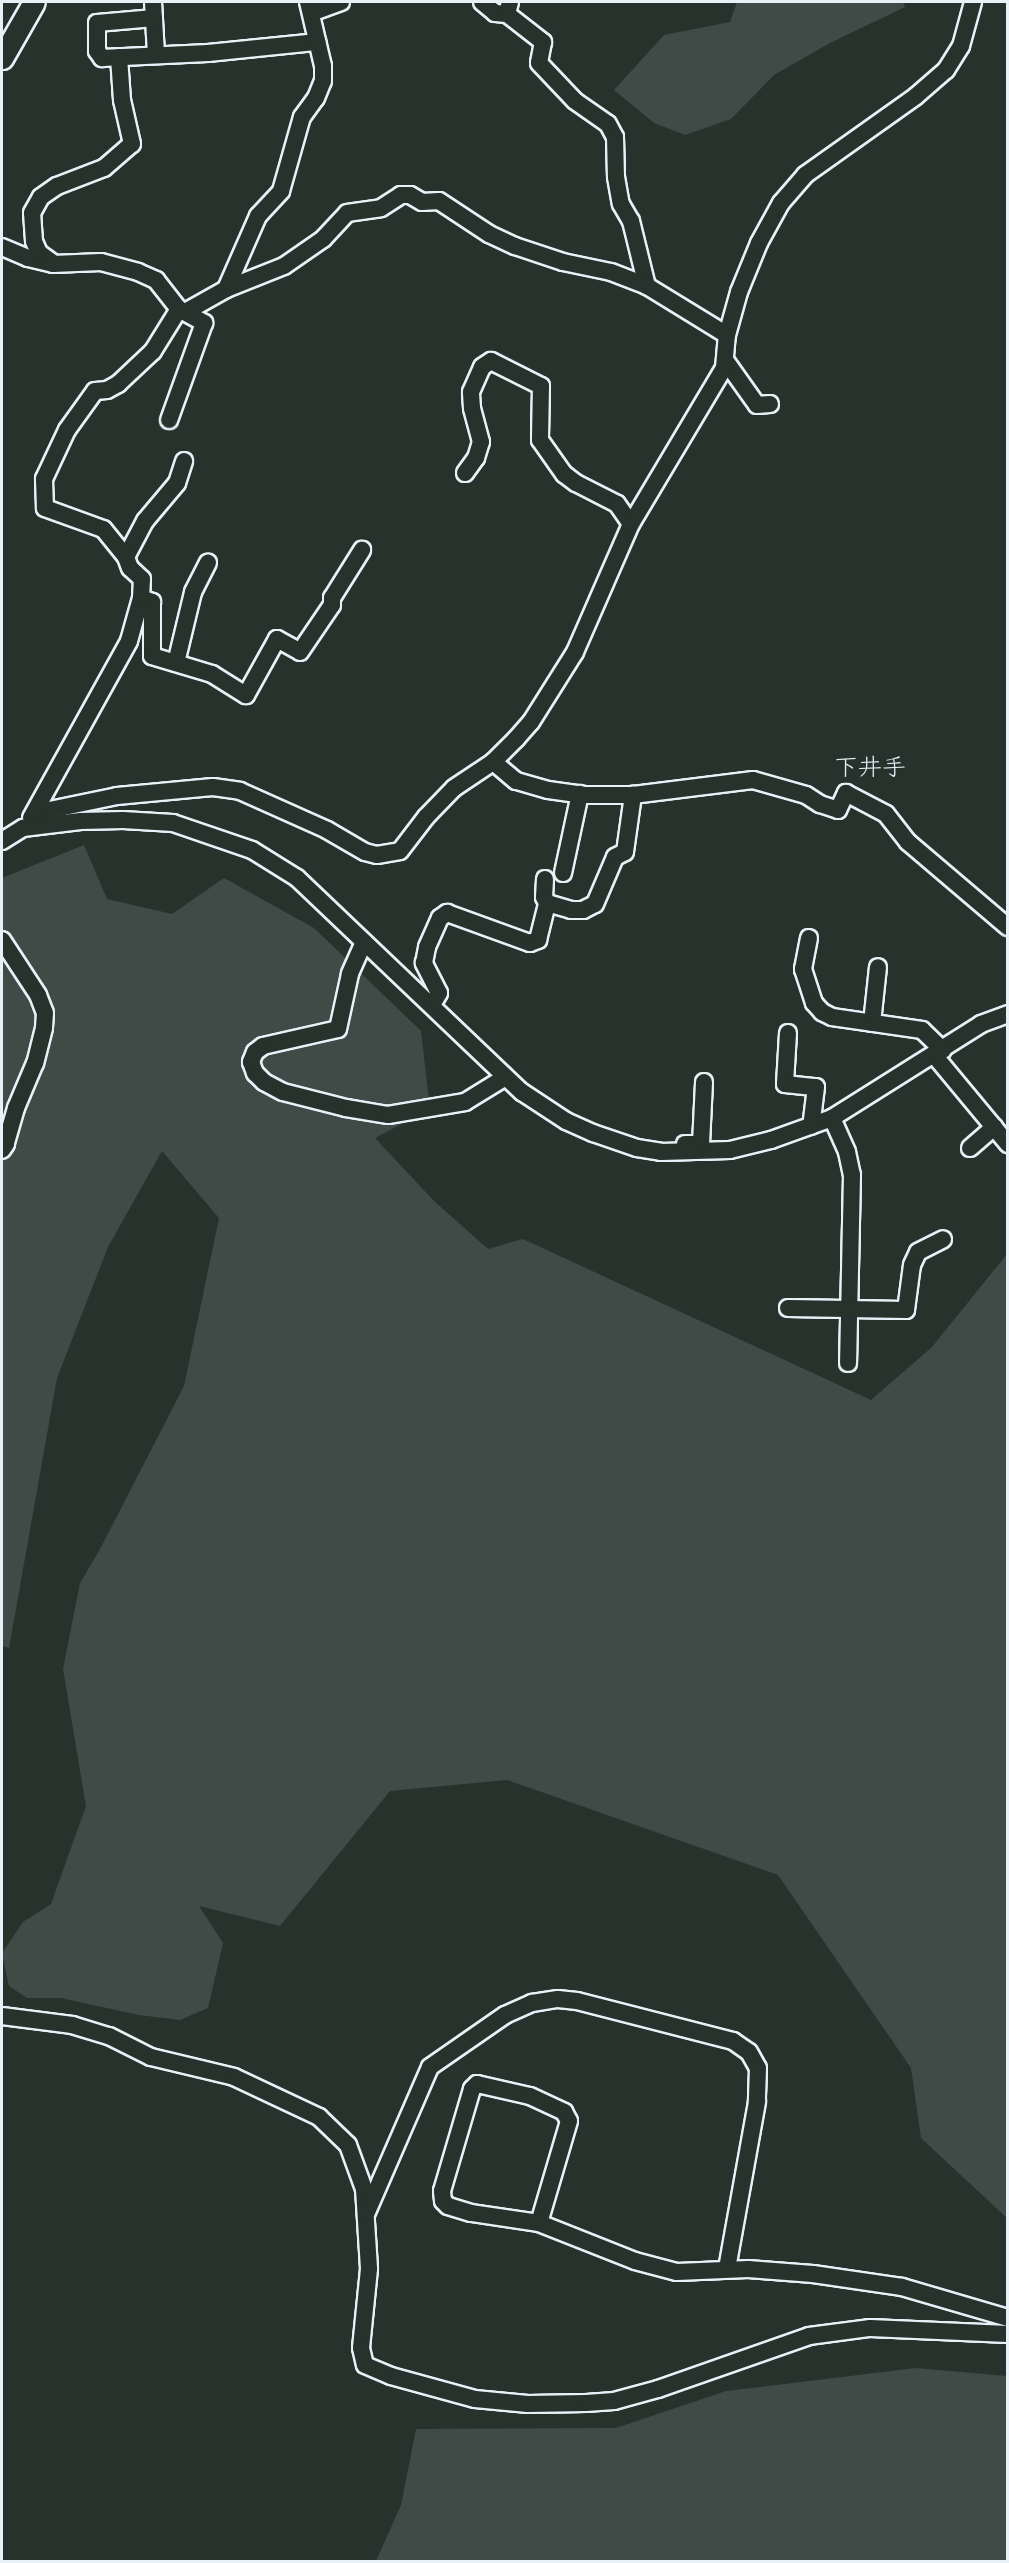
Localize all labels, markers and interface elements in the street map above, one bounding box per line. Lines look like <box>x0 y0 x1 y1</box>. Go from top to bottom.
district label: 下井手 <box>834 755 906 783</box>

